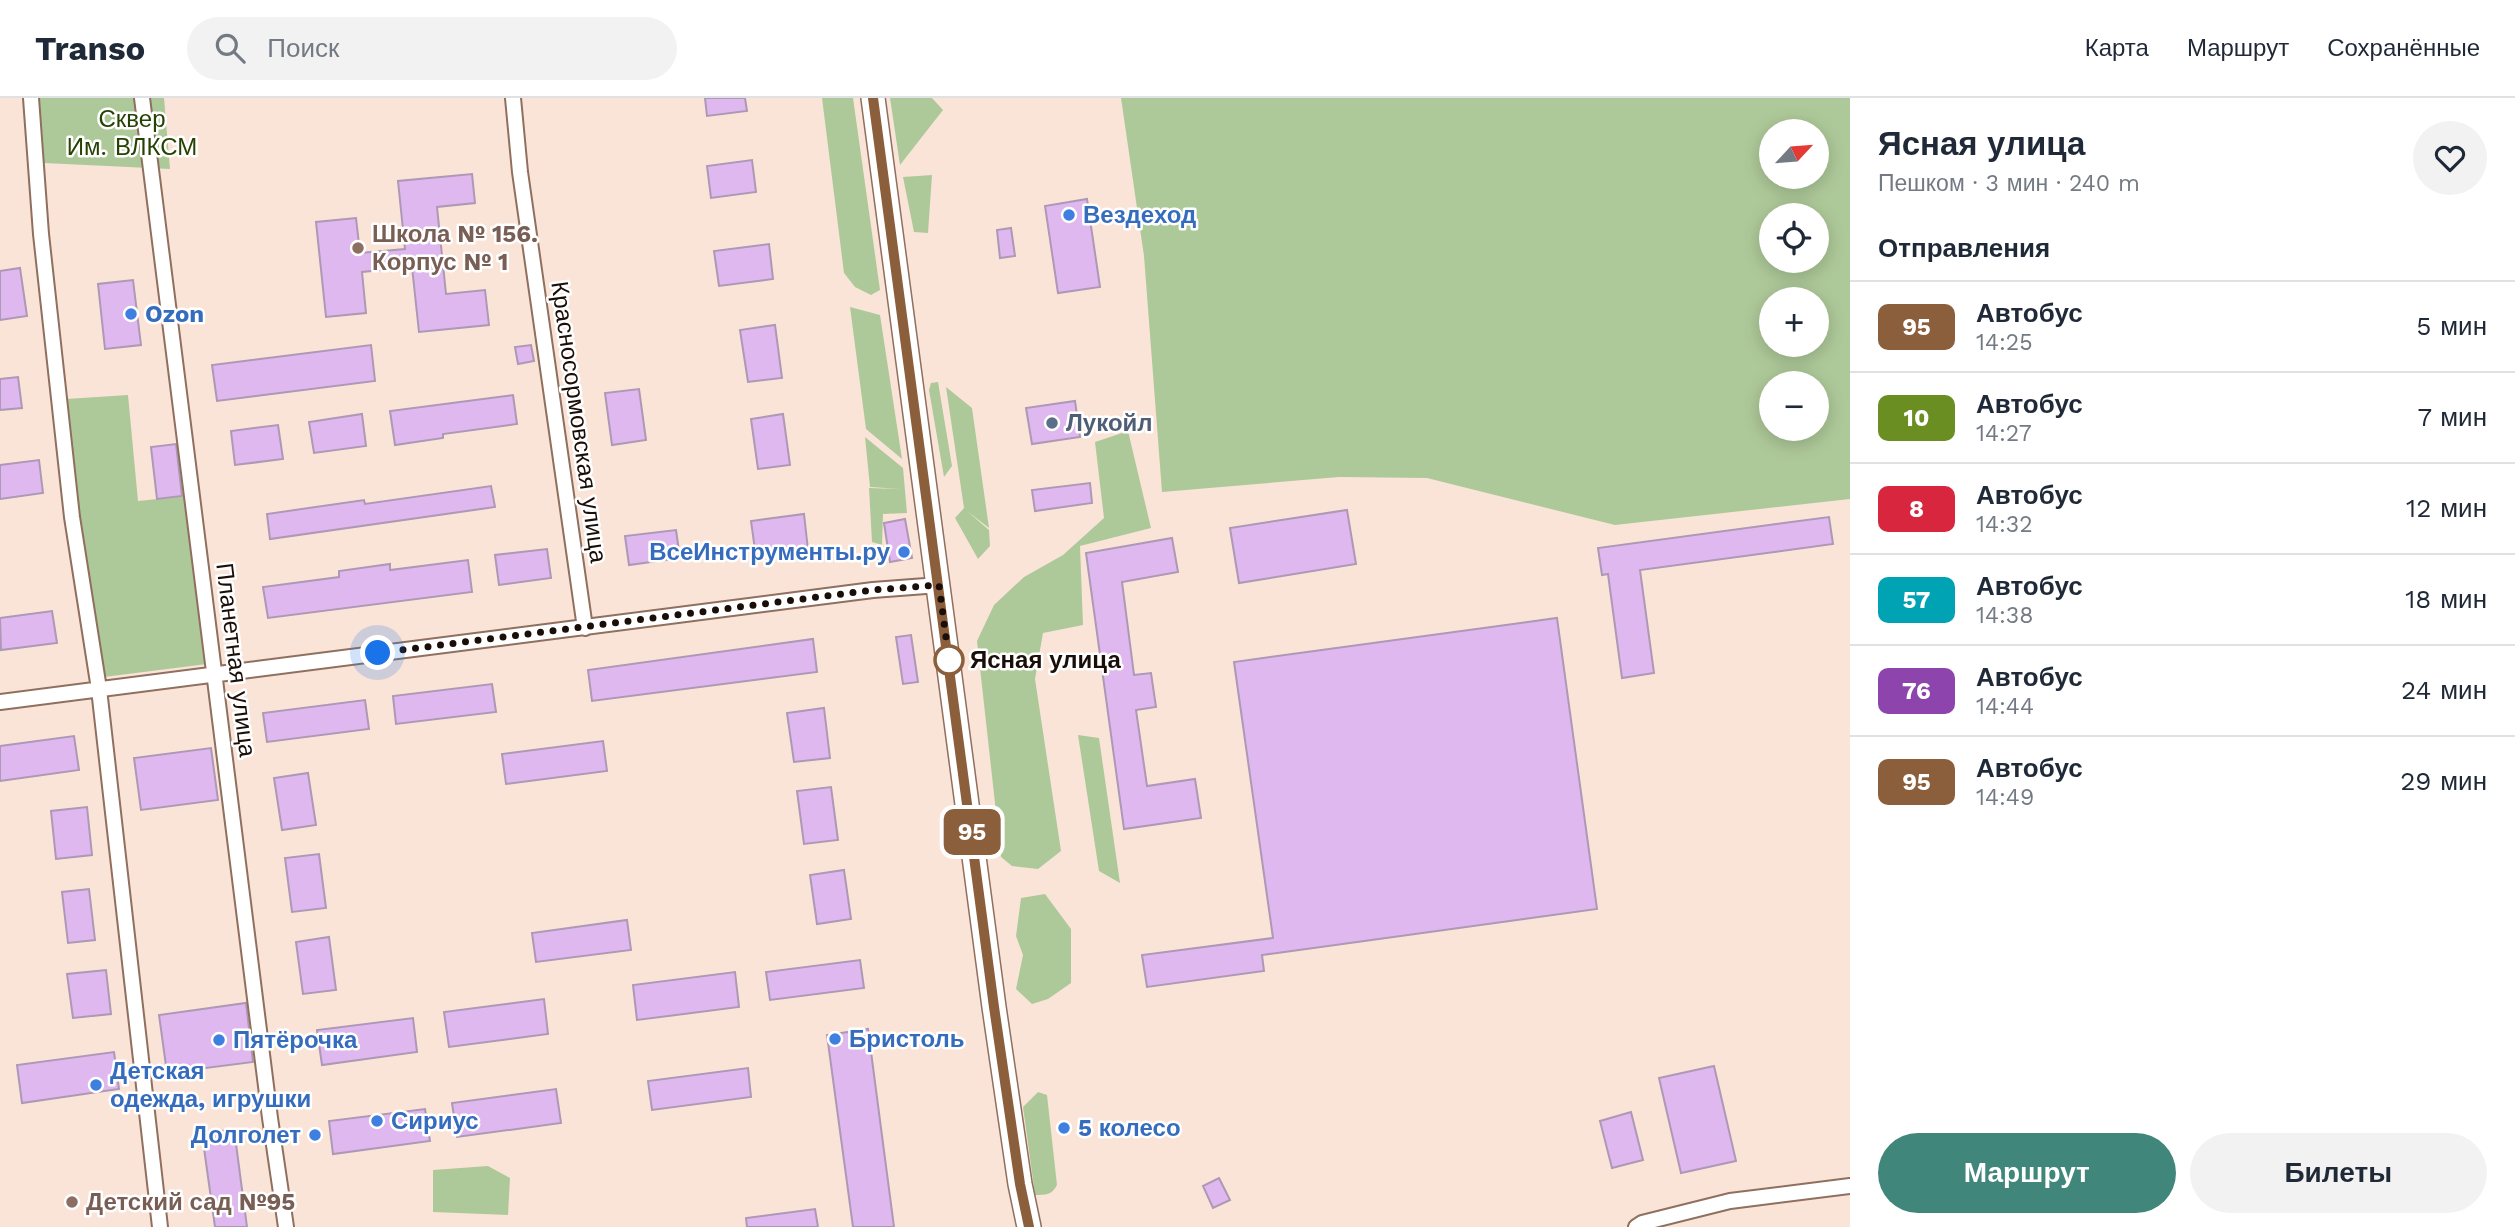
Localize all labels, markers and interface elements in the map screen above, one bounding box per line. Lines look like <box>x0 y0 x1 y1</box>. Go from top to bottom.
search box <box>187 17 677 80</box>
text: Transo <box>35 29 145 68</box>
icon: search <box>211 29 249 67</box>
text: Поиск <box>267 33 339 63</box>
text: Карта <box>2085 34 2149 62</box>
text: Маршрут <box>2187 34 2289 62</box>
text: Сохранённые <box>2327 34 2480 62</box>
park label: Сквер Им. ВЛКСМ <box>67 105 197 161</box>
north arrow <box>1759 119 1829 189</box>
map controls <box>1759 119 1829 441</box>
button: heart <box>2413 121 2487 195</box>
text: Ясная улица <box>1878 124 2085 163</box>
text: Пешком · 3 мин · 240 m <box>1878 170 2140 197</box>
place label: Вездеход <box>1083 201 1196 229</box>
button: locate <box>1759 203 1829 273</box>
marker: Вездеход <box>1061 207 1077 223</box>
place label: Школа № 156. Корпус № 1 <box>372 220 538 276</box>
text: Отправления <box>1878 233 2050 263</box>
marker: Школа № 156. Корпус № 1 <box>350 240 366 256</box>
street label: Красносормовская улица <box>545 279 613 565</box>
button: + <box>1759 287 1829 357</box>
text: Автобус <box>1976 298 2083 328</box>
place label: Ozon <box>145 300 204 328</box>
marker: Ozon <box>123 306 139 322</box>
text: 5 мин <box>2416 311 2487 341</box>
text: 95 <box>1902 313 1931 341</box>
text: 14:25 <box>1976 329 2033 356</box>
button: − <box>1759 371 1829 441</box>
text: Автобус <box>1976 389 2083 419</box>
text: 7 мин <box>2418 402 2487 432</box>
text: 10 <box>1904 404 1929 432</box>
place label: Лукойл <box>1066 409 1153 437</box>
marker: Лукойл <box>1044 415 1060 431</box>
text: 14:27 <box>1976 420 2032 447</box>
text: Автобус <box>1976 480 2083 510</box>
text: 12 мин <box>2406 493 2487 523</box>
text: 8 <box>1909 495 1924 523</box>
text: 14:32 <box>1976 511 2033 538</box>
place label: ВсеИнструменты.ру <box>649 538 891 566</box>
marker: ВсеИнструменты.ру <box>896 544 912 560</box>
street label: Планетная улица <box>210 561 262 759</box>
text: Автобус <box>1976 571 2083 601</box>
text: 18 мин <box>2405 584 2487 614</box>
text: 57 <box>1903 586 1930 614</box>
text: 14:38 <box>1976 602 2033 629</box>
your location <box>360 635 395 670</box>
marker: Ясная улица <box>934 645 964 675</box>
place label: Ясная улица <box>970 646 1121 674</box>
text: Автобус <box>1976 662 2083 692</box>
text: 24 мин <box>2401 675 2487 705</box>
text: 76 <box>1902 677 1931 705</box>
text: 14:44 <box>1976 693 2034 720</box>
text: Автобус <box>1976 753 2083 783</box>
text: 29 мин <box>2400 766 2487 796</box>
text: 95 <box>1902 768 1931 796</box>
text: 14:49 <box>1976 784 2034 811</box>
line badge: 95 <box>940 809 1004 855</box>
text: 95 <box>958 818 986 846</box>
place label: Бристоль <box>849 1025 965 1053</box>
place label: Пятёрочка <box>233 1026 358 1054</box>
marker: Бристоль <box>827 1031 843 1047</box>
marker: Пятёрочка <box>211 1032 227 1048</box>
place label: Детская одежда, игрушки <box>110 1057 311 1113</box>
marker: Детская одежда, игрушки <box>88 1077 104 1093</box>
place label: Сириус <box>391 1107 479 1135</box>
marker: Сириус <box>369 1113 385 1129</box>
place label: 5 колесо <box>1078 1114 1181 1142</box>
marker: 5 колесо <box>1056 1120 1072 1136</box>
place label: Долголет <box>191 1121 301 1149</box>
marker: Долголет <box>307 1127 323 1143</box>
button: Маршрут <box>1878 1133 2176 1213</box>
button: Билеты <box>2190 1133 2487 1213</box>
place label: Детский сад №95 <box>86 1188 295 1216</box>
marker: Детский сад №95 <box>64 1194 80 1210</box>

